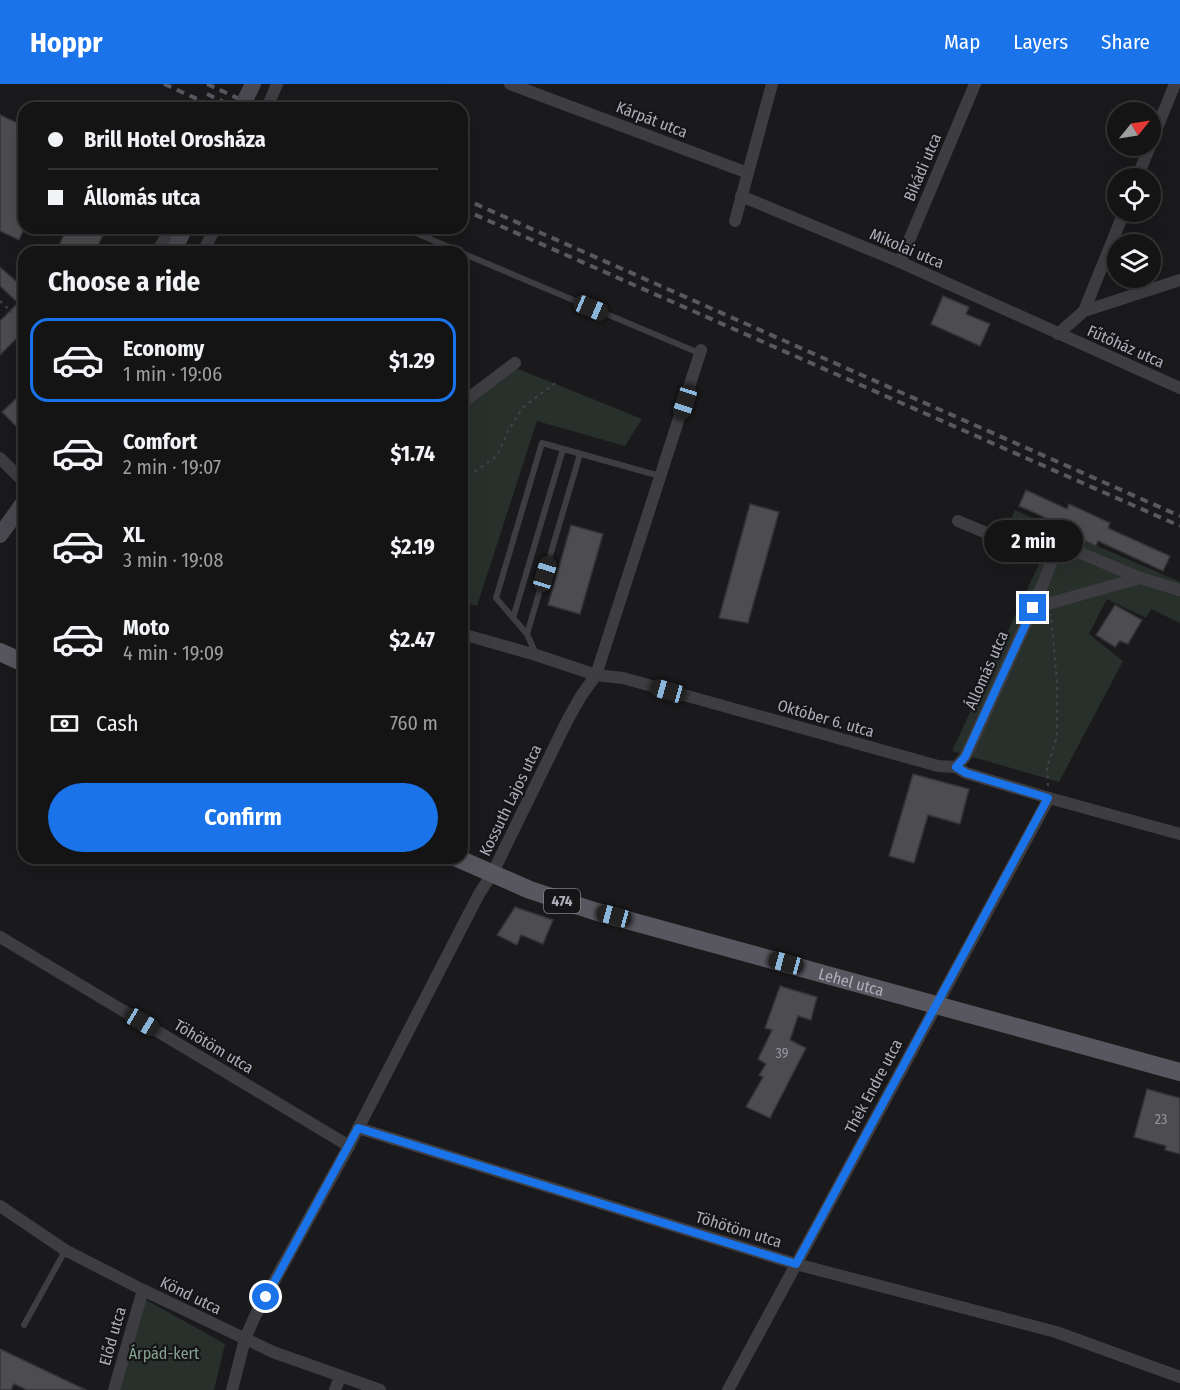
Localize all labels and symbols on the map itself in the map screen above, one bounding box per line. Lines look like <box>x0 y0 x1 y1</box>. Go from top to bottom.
street label: Kárpát utca <box>613 97 690 142</box>
north arrow <box>1107 102 1161 156</box>
street label: Bikádi utca <box>900 130 945 204</box>
street label: Mikolai utca <box>867 224 947 273</box>
car <box>571 293 611 323</box>
street label: Fűtőház utca <box>1084 321 1167 372</box>
car <box>671 382 699 422</box>
callout: 2 min <box>984 521 1082 563</box>
car <box>531 554 559 594</box>
route end <box>1019 594 1046 621</box>
street label: Állomás utca <box>961 628 1012 712</box>
car <box>648 677 688 705</box>
street label: Október 6. utca <box>775 696 877 741</box>
street label: Kossuth Lajos utca <box>475 741 546 859</box>
road number: 474 <box>544 889 580 913</box>
car <box>594 903 634 929</box>
car <box>766 950 806 976</box>
street label: Lehel utca <box>816 964 886 1000</box>
car <box>122 1005 162 1039</box>
street label: Töhötöm utca <box>171 1015 257 1078</box>
street label: Thék Endre utca <box>841 1036 906 1137</box>
house number: 39 <box>776 1045 789 1062</box>
house number: 23 <box>1155 1111 1167 1128</box>
street label: Töhötöm utca <box>693 1207 784 1252</box>
street label: Könd utca <box>157 1273 224 1318</box>
route start <box>252 1283 279 1310</box>
street label: Előd utca <box>95 1304 130 1368</box>
park label: Árpád-kert <box>129 1344 200 1363</box>

